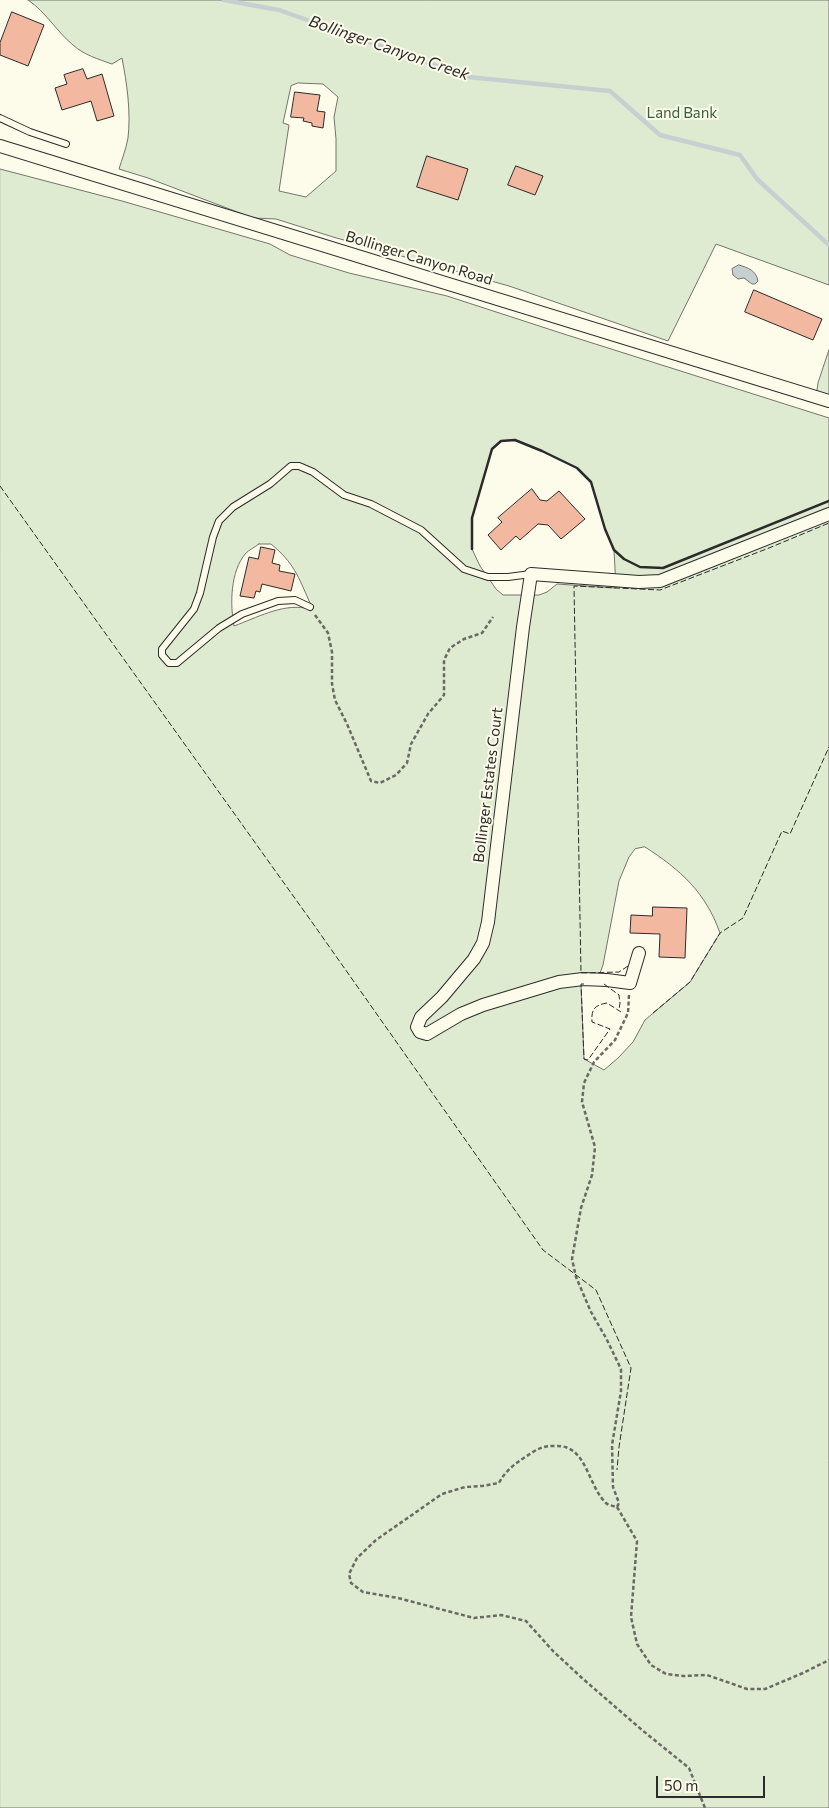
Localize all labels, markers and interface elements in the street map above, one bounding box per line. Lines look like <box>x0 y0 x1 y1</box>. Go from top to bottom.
water label: Bollinger Canyon Creek <box>306 12 472 84</box>
park label: Land Bank <box>647 104 717 122</box>
street label: Bollinger Canyon Road <box>343 227 495 289</box>
street label: Bollinger Estates Court <box>470 706 506 864</box>
scale bar <box>659 1766 768 1798</box>
text: 50 m <box>664 1776 698 1794</box>

